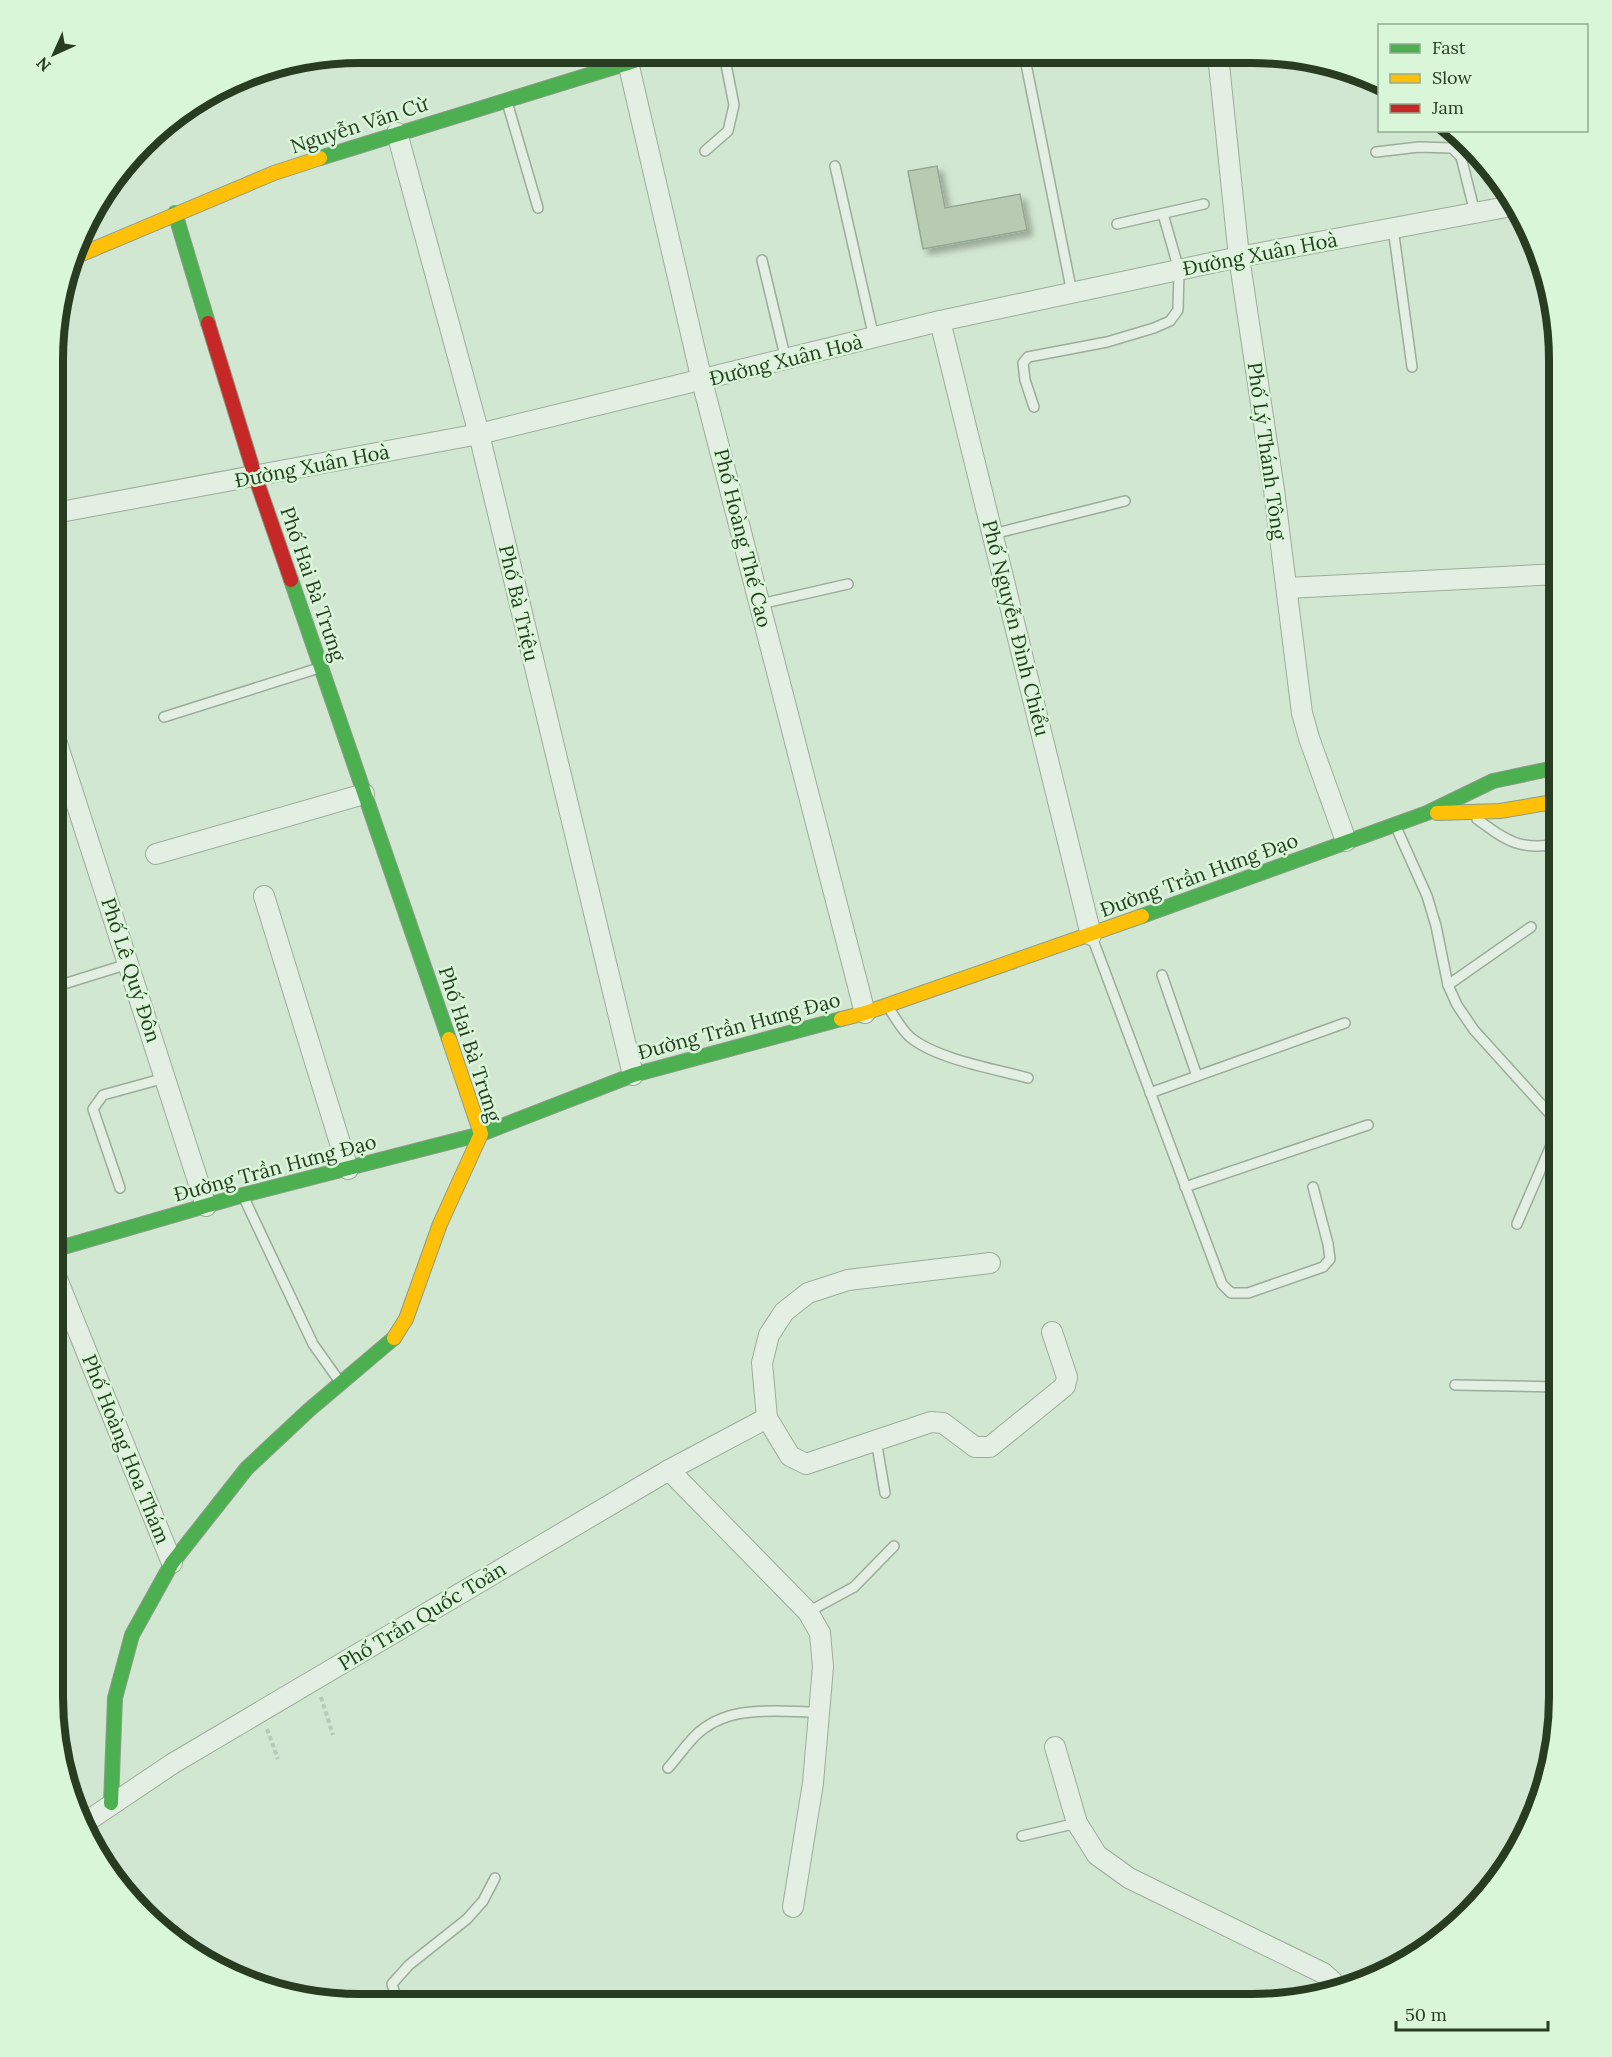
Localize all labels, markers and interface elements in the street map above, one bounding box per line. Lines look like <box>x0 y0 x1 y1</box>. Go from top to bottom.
north arrow <box>24 24 84 84</box>
legend <box>1378 24 1588 132</box>
text: Fast <box>1432 36 1466 59</box>
text: N <box>32 53 55 76</box>
text: Slow <box>1432 66 1472 89</box>
street label: Nguyễn Văn Cừ <box>287 90 432 159</box>
text: Jam <box>1431 96 1464 119</box>
street label: Đường Xuân Hoà <box>1181 226 1339 281</box>
street label: Đường Xuân Hoà <box>707 328 865 391</box>
street label: Phố Lý Thánh Tông <box>1243 361 1292 542</box>
street label: Đường Xuân Hoà <box>233 438 391 493</box>
street label: Phố Hoàng Thế Cao <box>709 446 778 630</box>
street label: Phố Hai Bà Trưng <box>275 503 352 665</box>
street label: Phố Nguyễn Đình Chiểu <box>977 517 1055 739</box>
street label: Phố Bà Triệu <box>494 542 545 663</box>
street label: Đường Trần Hưng Đạo <box>1096 827 1301 922</box>
street label: Phố Lê Quý Đôn <box>96 894 167 1045</box>
street label: Phố Hai Bà Trưng <box>434 963 508 1126</box>
street label: Đường Trần Hưng Đạo <box>635 986 843 1065</box>
street label: Đường Trần Hưng Đạo <box>171 1128 379 1207</box>
street label: Phố Hoàng Hoa Thám <box>77 1350 176 1547</box>
street label: Phố Trần Quốc Toản <box>333 1556 510 1676</box>
scale bar <box>1396 1994 1548 2032</box>
text: 50 m <box>1405 2003 1447 2026</box>

